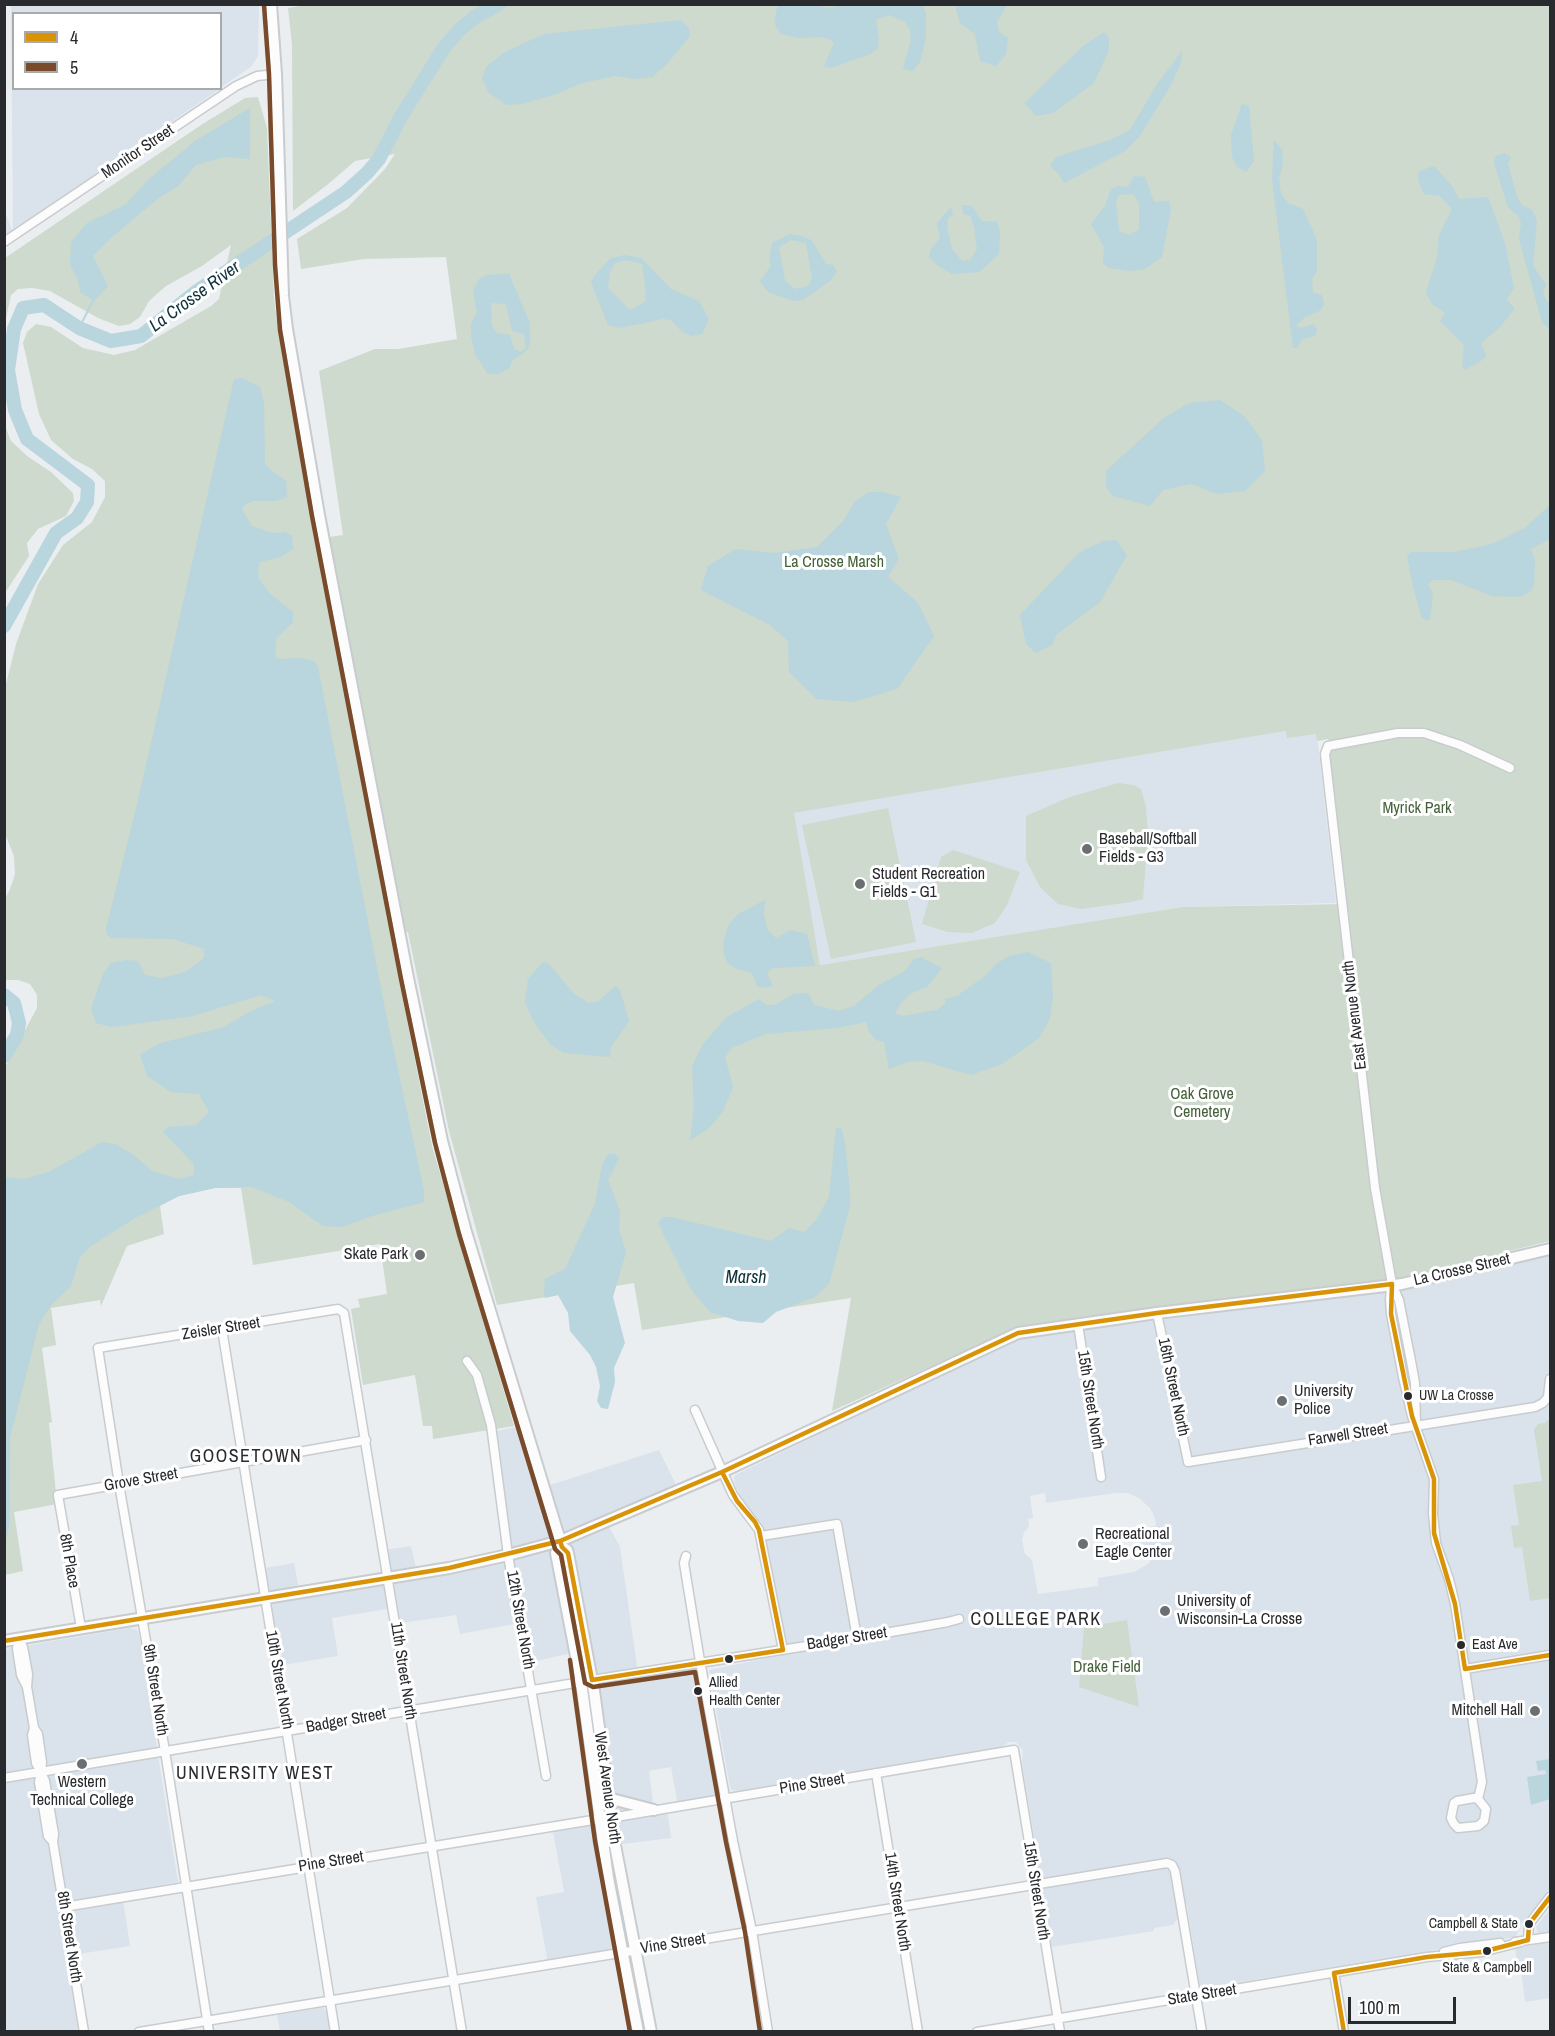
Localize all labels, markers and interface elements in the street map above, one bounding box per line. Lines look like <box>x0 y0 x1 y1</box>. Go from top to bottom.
legend <box>12 12 222 90</box>
text: 4 <box>70 25 78 50</box>
text: 5 <box>70 55 78 80</box>
street label: Monitor Street <box>98 121 178 183</box>
water label: La Crosse River <box>146 257 244 337</box>
park label: La Crosse Marsh <box>784 553 884 573</box>
park label: Myrick Park <box>1382 799 1452 819</box>
place label: Baseball/Softball Fields - G3 <box>1099 830 1197 868</box>
marker: Baseball/Softball Fields - G3 <box>1080 842 1094 856</box>
place label: Student Recreation Fields - G1 <box>872 865 985 903</box>
marker: Student Recreation Fields - G1 <box>853 877 867 891</box>
street label: East Avenue North <box>1339 959 1371 1071</box>
park label: Oak Grove Cemetery <box>1170 1085 1234 1123</box>
place label: Skate Park <box>344 1245 408 1265</box>
marker: Skate Park <box>413 1248 427 1262</box>
street label: La Crosse Street <box>1412 1250 1512 1290</box>
water label: Marsh <box>725 1267 767 1289</box>
street label: Zeisler Street <box>181 1313 261 1345</box>
street label: 16th Street North <box>1153 1336 1193 1438</box>
street label: 15th Street North <box>1073 1349 1107 1451</box>
place label: University Police <box>1294 1382 1353 1420</box>
place label: UW La Crosse <box>1419 1388 1494 1404</box>
marker: UW La Crosse <box>1402 1390 1414 1402</box>
marker: University Police <box>1275 1394 1289 1408</box>
street label: Farwell Street <box>1307 1419 1389 1451</box>
district label: GOOSETOWN <box>190 1446 302 1468</box>
street label: Grove Street <box>103 1464 179 1496</box>
place label: Recreational Eagle Center <box>1095 1525 1172 1563</box>
street label: 8th Place <box>55 1532 83 1590</box>
marker: Recreational Eagle Center <box>1076 1537 1090 1551</box>
street label: 12th Street North <box>502 1569 538 1671</box>
place label: University of Wisconsin-La Crosse <box>1177 1592 1302 1630</box>
marker: University of Wisconsin-La Crosse <box>1158 1604 1172 1618</box>
district label: COLLEGE PARK <box>971 1609 1101 1631</box>
street label: 11th Street North <box>386 1621 420 1721</box>
street label: Badger Street <box>806 1623 888 1655</box>
street label: 10th Street North <box>261 1629 297 1731</box>
place label: East Ave <box>1472 1637 1518 1653</box>
marker: East Ave <box>1455 1639 1467 1651</box>
street label: 9th Street North <box>138 1643 172 1737</box>
unlabelled marker <box>723 1653 735 1665</box>
park label: Drake Field <box>1073 1658 1141 1678</box>
place label: Allied Health Center <box>709 1675 780 1708</box>
marker: Allied Health Center <box>692 1685 704 1697</box>
place label: Mitchell Hall <box>1452 1701 1523 1721</box>
marker: Mitchell Hall <box>1528 1704 1542 1718</box>
street label: Badger Street <box>304 1705 388 1737</box>
street label: West Avenue North <box>590 1731 624 1845</box>
marker: Western Technical College <box>75 1757 89 1771</box>
district label: UNIVERSITY WEST <box>176 1763 334 1785</box>
street label: Pine Street <box>778 1769 846 1799</box>
place label: Western Technical College <box>30 1773 134 1811</box>
street label: 15th Street North <box>1019 1840 1053 1942</box>
street label: Pine Street <box>297 1847 365 1877</box>
street label: 14th Street North <box>880 1851 914 1953</box>
street label: 8th Street North <box>52 1890 86 1984</box>
place label: Campbell & State <box>1429 1916 1518 1932</box>
marker: Campbell & State <box>1523 1918 1535 1930</box>
street label: Vine Street <box>639 1929 707 1959</box>
marker: State & Campbell <box>1481 1945 1493 1957</box>
place label: State & Campbell <box>1442 1960 1532 1976</box>
street label: State Street <box>1166 1980 1238 2010</box>
scale bar <box>1351 1985 1459 2023</box>
text: 100 m <box>1359 1995 1400 2020</box>

